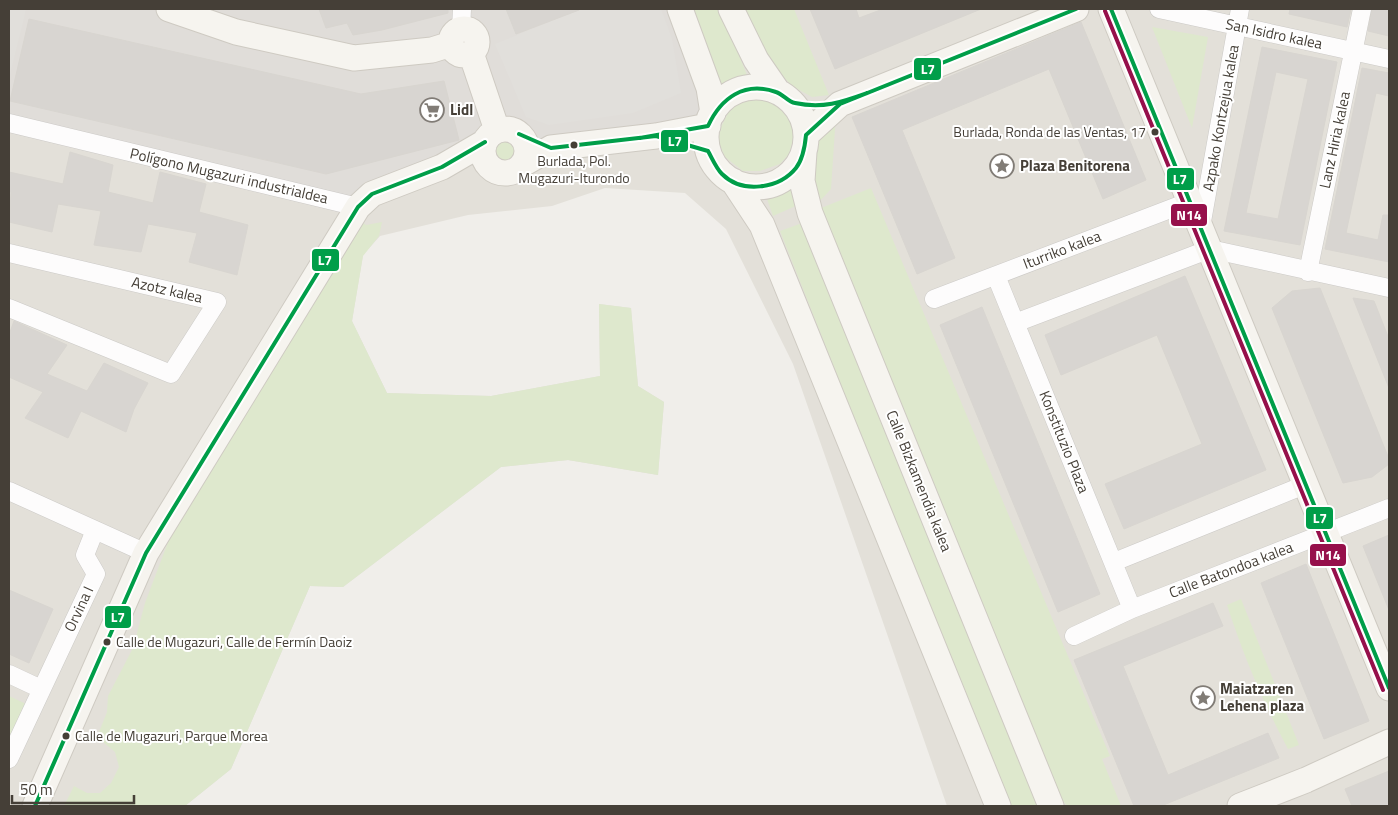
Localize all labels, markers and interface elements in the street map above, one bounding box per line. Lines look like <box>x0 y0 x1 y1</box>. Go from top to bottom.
street label: San Isidro kalea <box>1224 12 1325 55</box>
street label: Azpako Kontzejua kalea <box>1196 42 1245 193</box>
line badge: L7 <box>913 57 942 81</box>
text: L7 <box>921 58 935 79</box>
street label: Lanz Hiria kalea <box>1313 89 1356 191</box>
supermarket icon: Lidl <box>419 97 445 123</box>
place label: Lidl <box>450 98 473 121</box>
place label: Burlada, Ronda de las Ventas, 17 <box>953 121 1146 142</box>
marker: Burlada, Ronda de las Ventas, 17 <box>1150 127 1160 137</box>
line badge: L7 <box>660 129 689 153</box>
text: L7 <box>668 130 682 151</box>
marker: Burlada, Pol. Mugazuri-Iturondo <box>569 140 579 150</box>
street label: Polígono Mugazuri industrialdea <box>128 142 331 210</box>
place label: Burlada, Pol. Mugazuri-Iturondo <box>518 150 630 188</box>
place icon: Plaza Benitorena <box>989 153 1015 179</box>
place label: Plaza Benitorena <box>1020 154 1130 177</box>
line badge: L7 <box>1166 167 1195 191</box>
text: L7 <box>1173 168 1187 189</box>
line badge: N14 <box>1170 203 1208 227</box>
text: N14 <box>1176 204 1202 225</box>
street label: Iturriko kalea <box>1019 224 1105 275</box>
line badge: L7 <box>311 248 340 272</box>
text: L7 <box>318 249 332 270</box>
street label: Azotz kalea <box>129 270 205 309</box>
street label: Konstituzio Plaza <box>1033 387 1096 497</box>
street label: Calle Bizkamendia kalea <box>881 407 959 556</box>
line badge: L7 <box>1305 506 1334 530</box>
text: L7 <box>1313 507 1327 528</box>
street label: Calle Batondoa kalea <box>1165 535 1297 604</box>
line badge: N14 <box>1309 543 1347 567</box>
text: N14 <box>1315 544 1341 565</box>
street label: Orvina I <box>58 582 99 635</box>
line badge: L7 <box>104 605 132 629</box>
text: L7 <box>111 606 125 627</box>
place label: Calle de Mugazuri, Calle de Fermín Daoiz <box>116 631 352 652</box>
marker: Calle de Mugazuri, Calle de Fermín Daoiz <box>102 637 112 647</box>
place label: Maiatzaren Lehena plaza <box>1220 677 1305 717</box>
place icon: Maiatzaren Lehena plaza <box>1190 685 1216 711</box>
place label: Calle de Mugazuri, Parque Morea <box>75 725 268 746</box>
marker: Calle de Mugazuri, Parque Morea <box>61 731 71 741</box>
scale bar <box>12 772 135 804</box>
text: 50 m <box>20 778 53 801</box>

